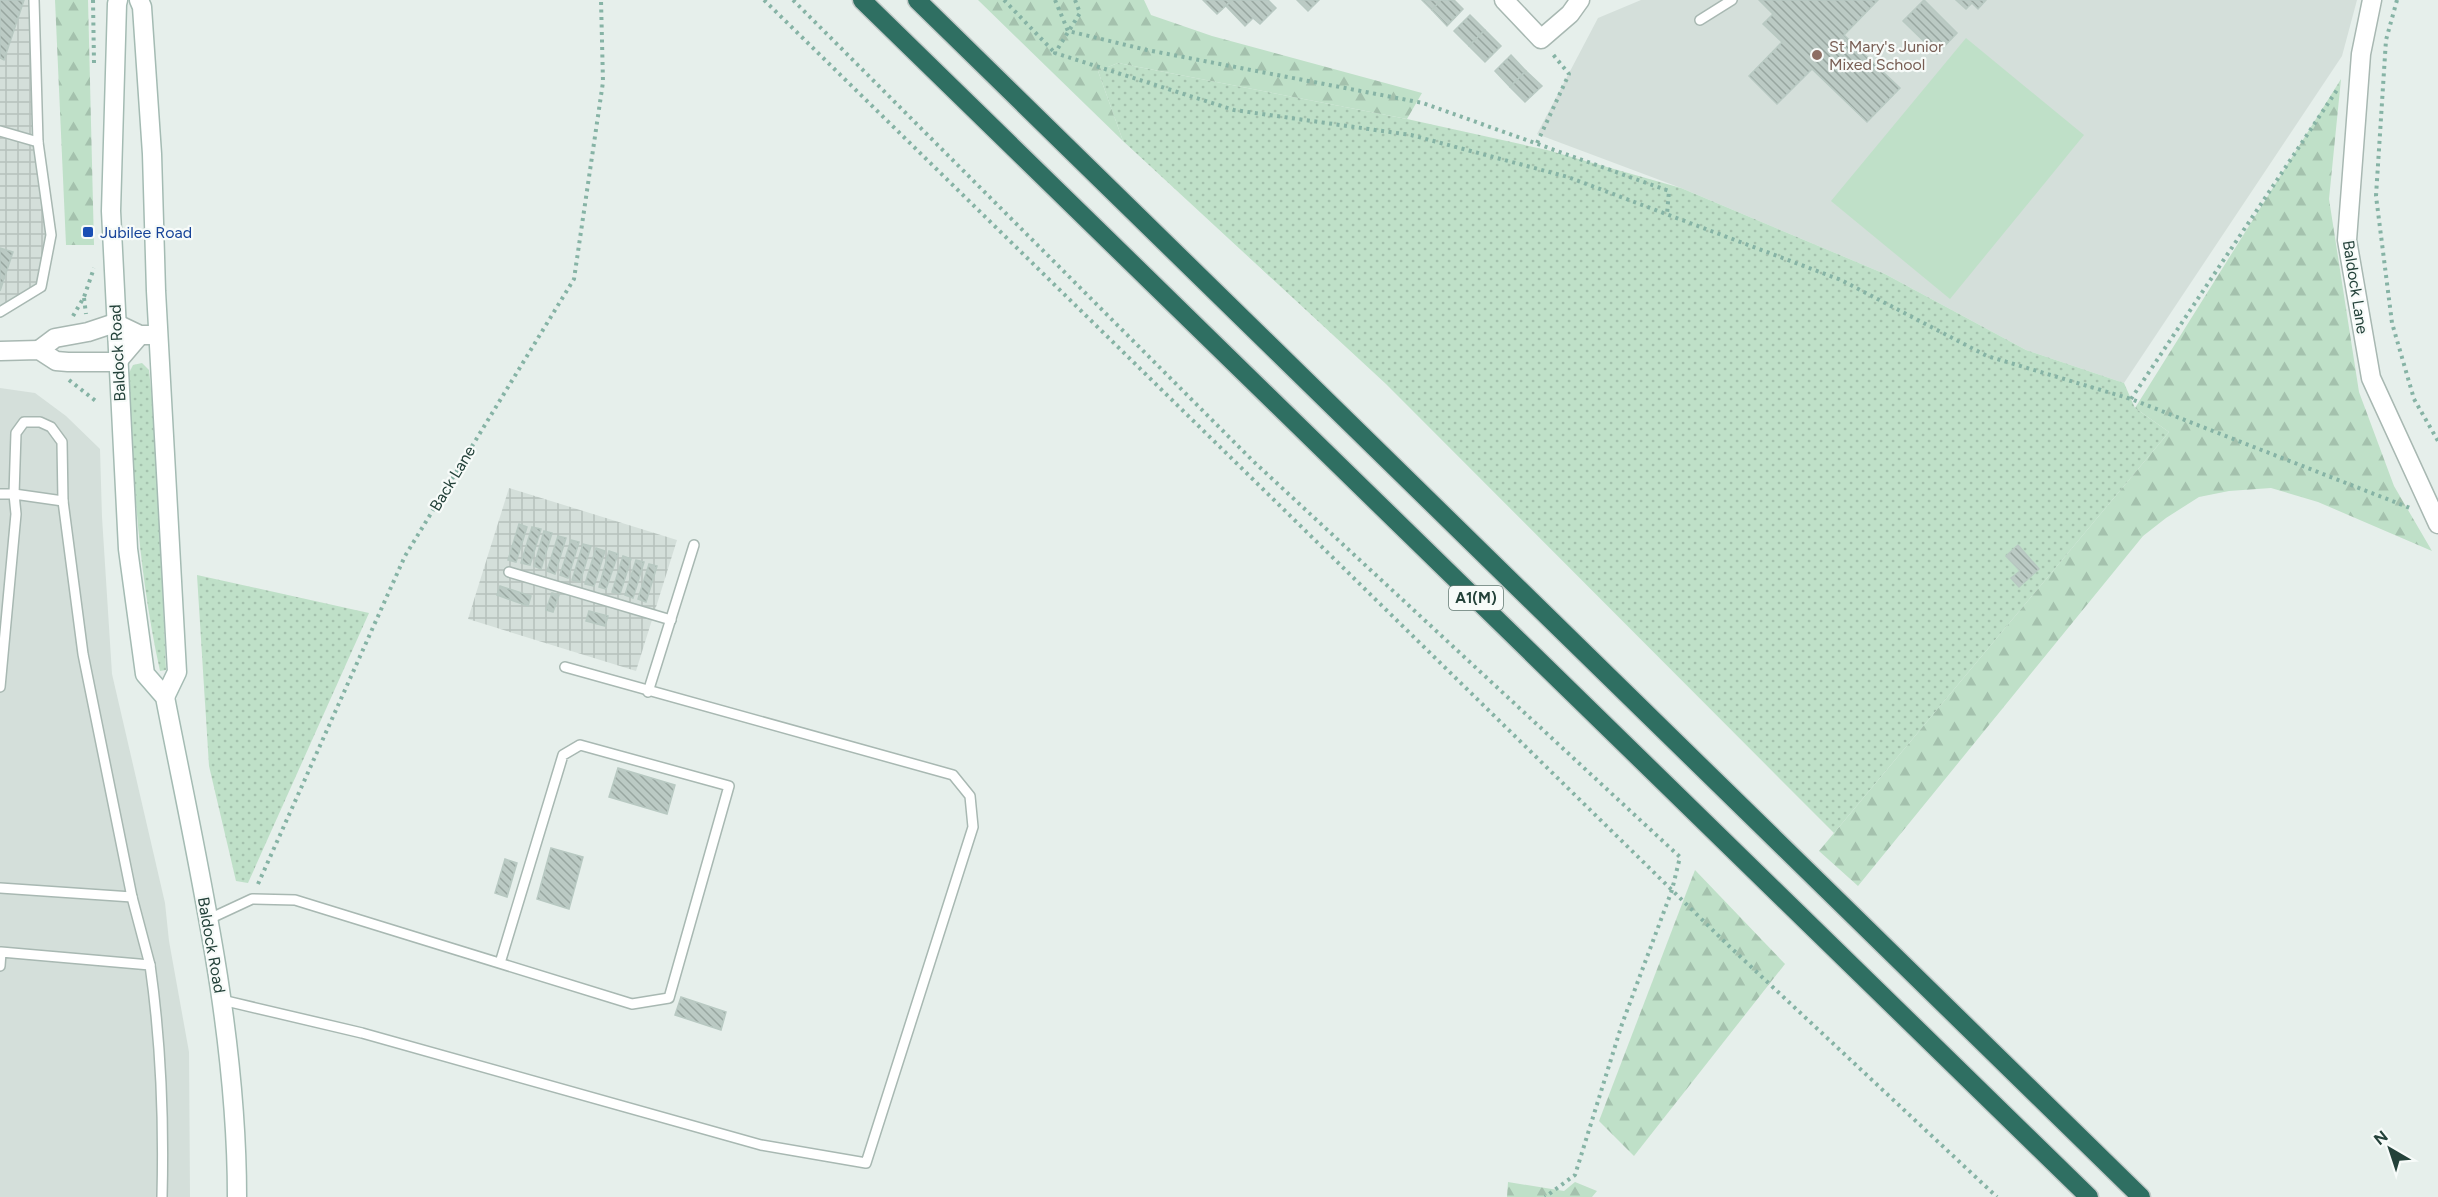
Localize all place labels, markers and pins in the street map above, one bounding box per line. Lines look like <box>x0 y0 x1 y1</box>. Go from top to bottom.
place label: St Mary's Junior Mixed School <box>1829 37 1944 74</box>
marker: St Mary's Junior Mixed School <box>1810 48 1824 62</box>
place label: Jubilee Road <box>100 223 192 242</box>
marker: Jubilee Road <box>81 225 95 239</box>

